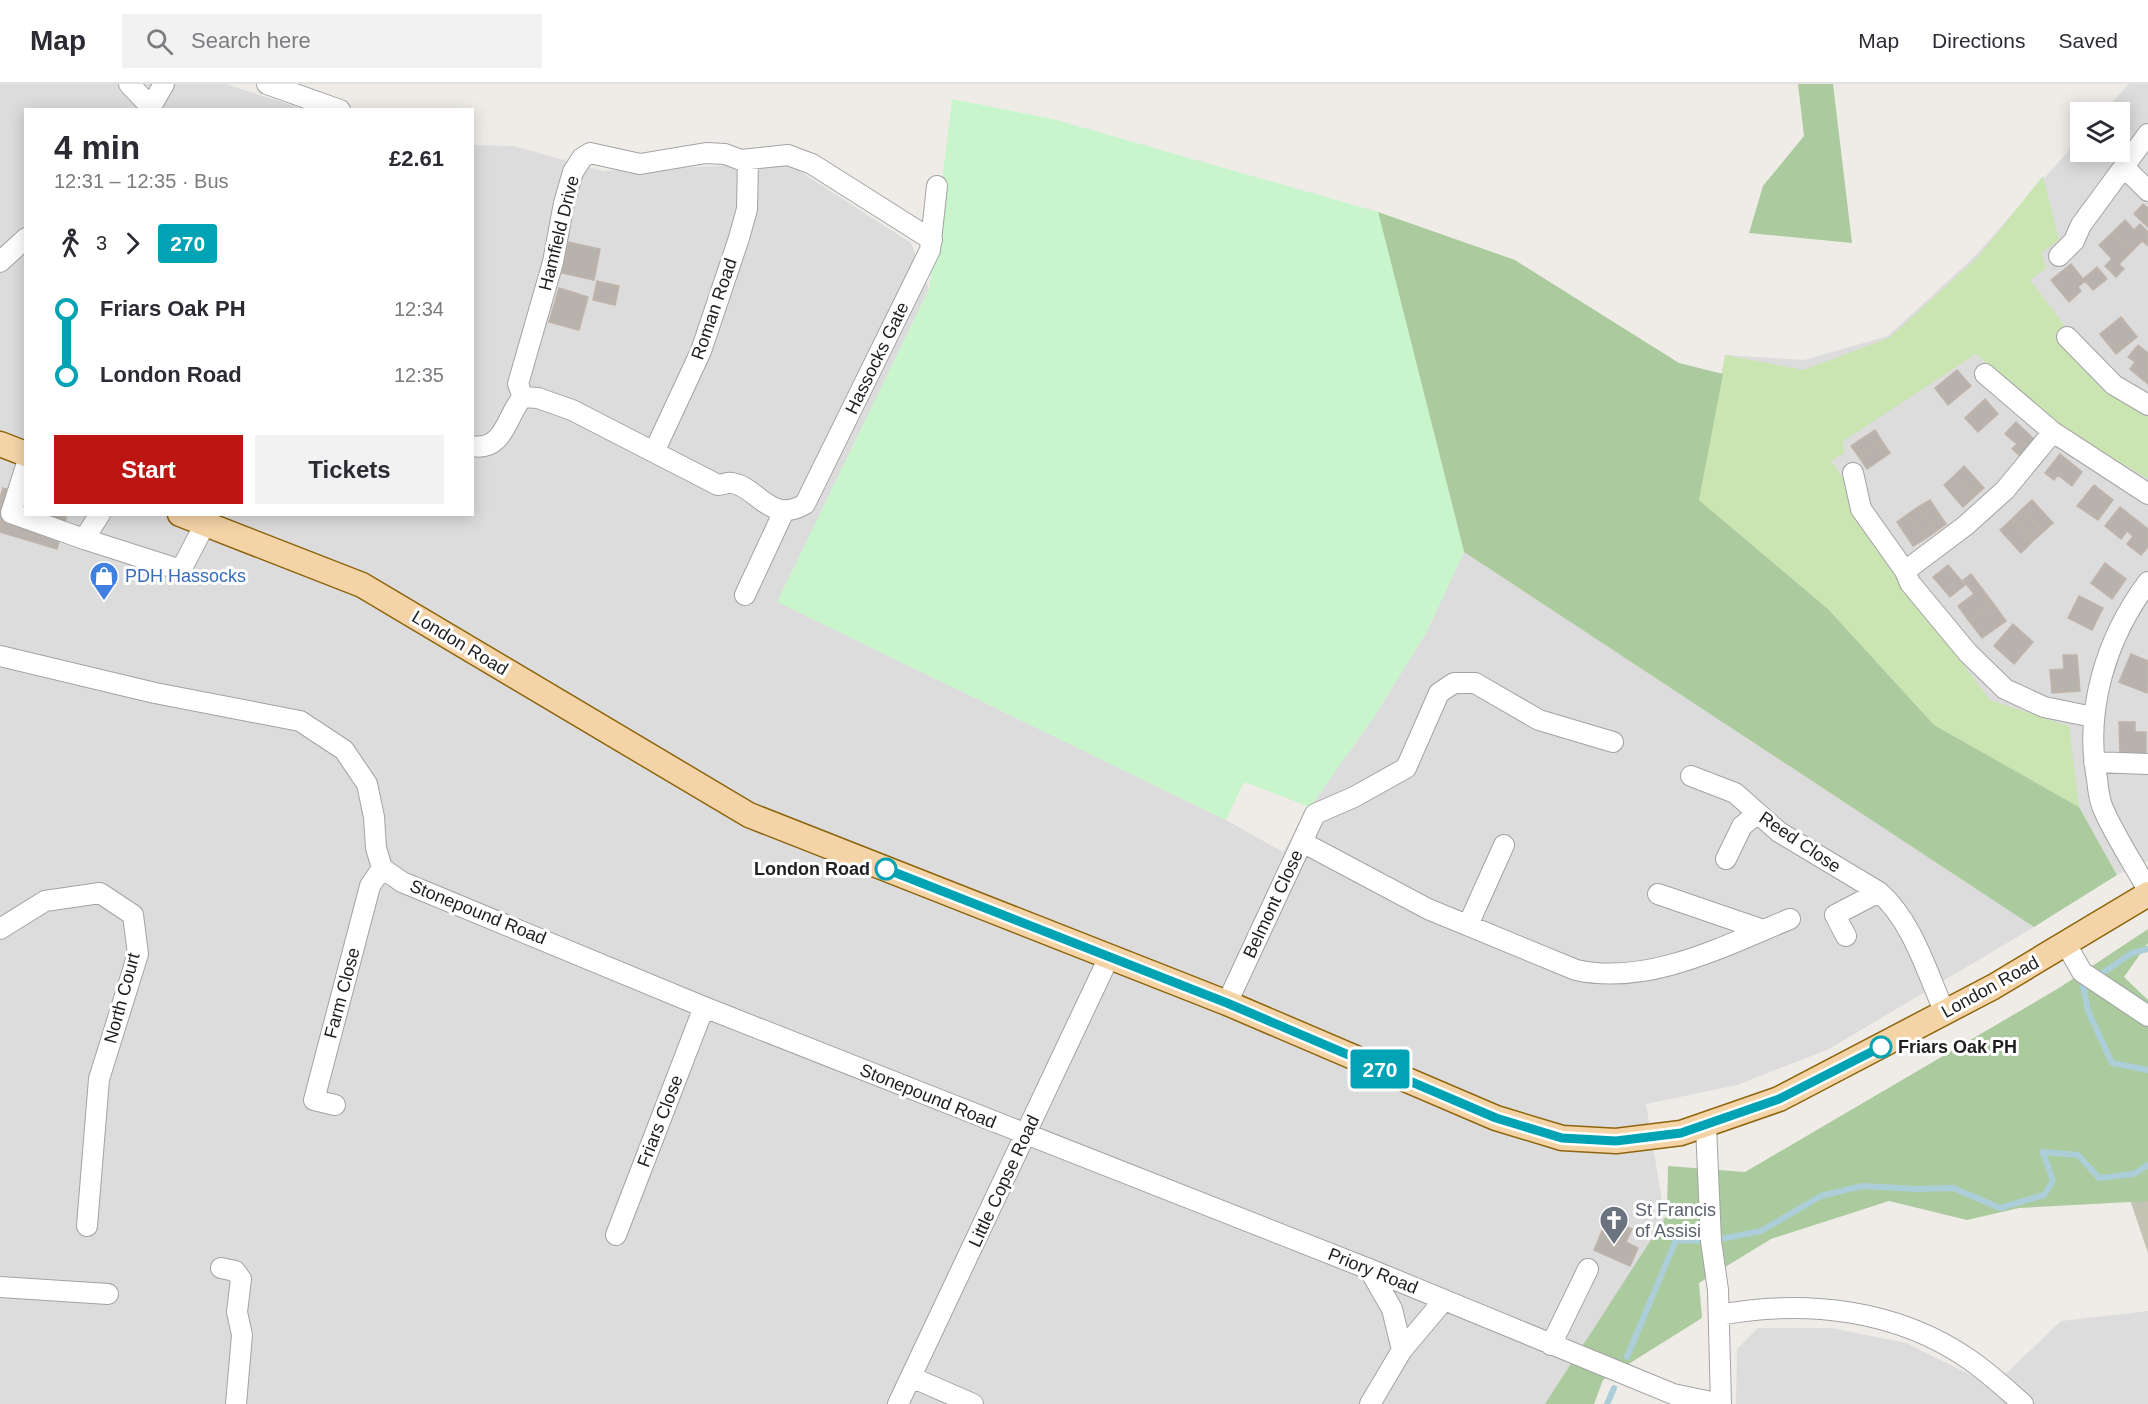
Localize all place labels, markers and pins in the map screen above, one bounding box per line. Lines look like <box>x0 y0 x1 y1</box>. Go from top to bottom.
shop icon: PDH Hassocks <box>88 560 120 602</box>
place label: PDH Hassocks <box>125 566 246 586</box>
marker: London Road <box>875 858 897 880</box>
place label: London Road <box>754 859 870 879</box>
marker: Friars Oak PH <box>1870 1036 1892 1058</box>
place label: Friars Oak PH <box>1898 1037 2017 1057</box>
place label: St Francis of Assisi <box>1635 1200 1716 1241</box>
church icon: St Francis of Assisi <box>1598 1204 1630 1246</box>

